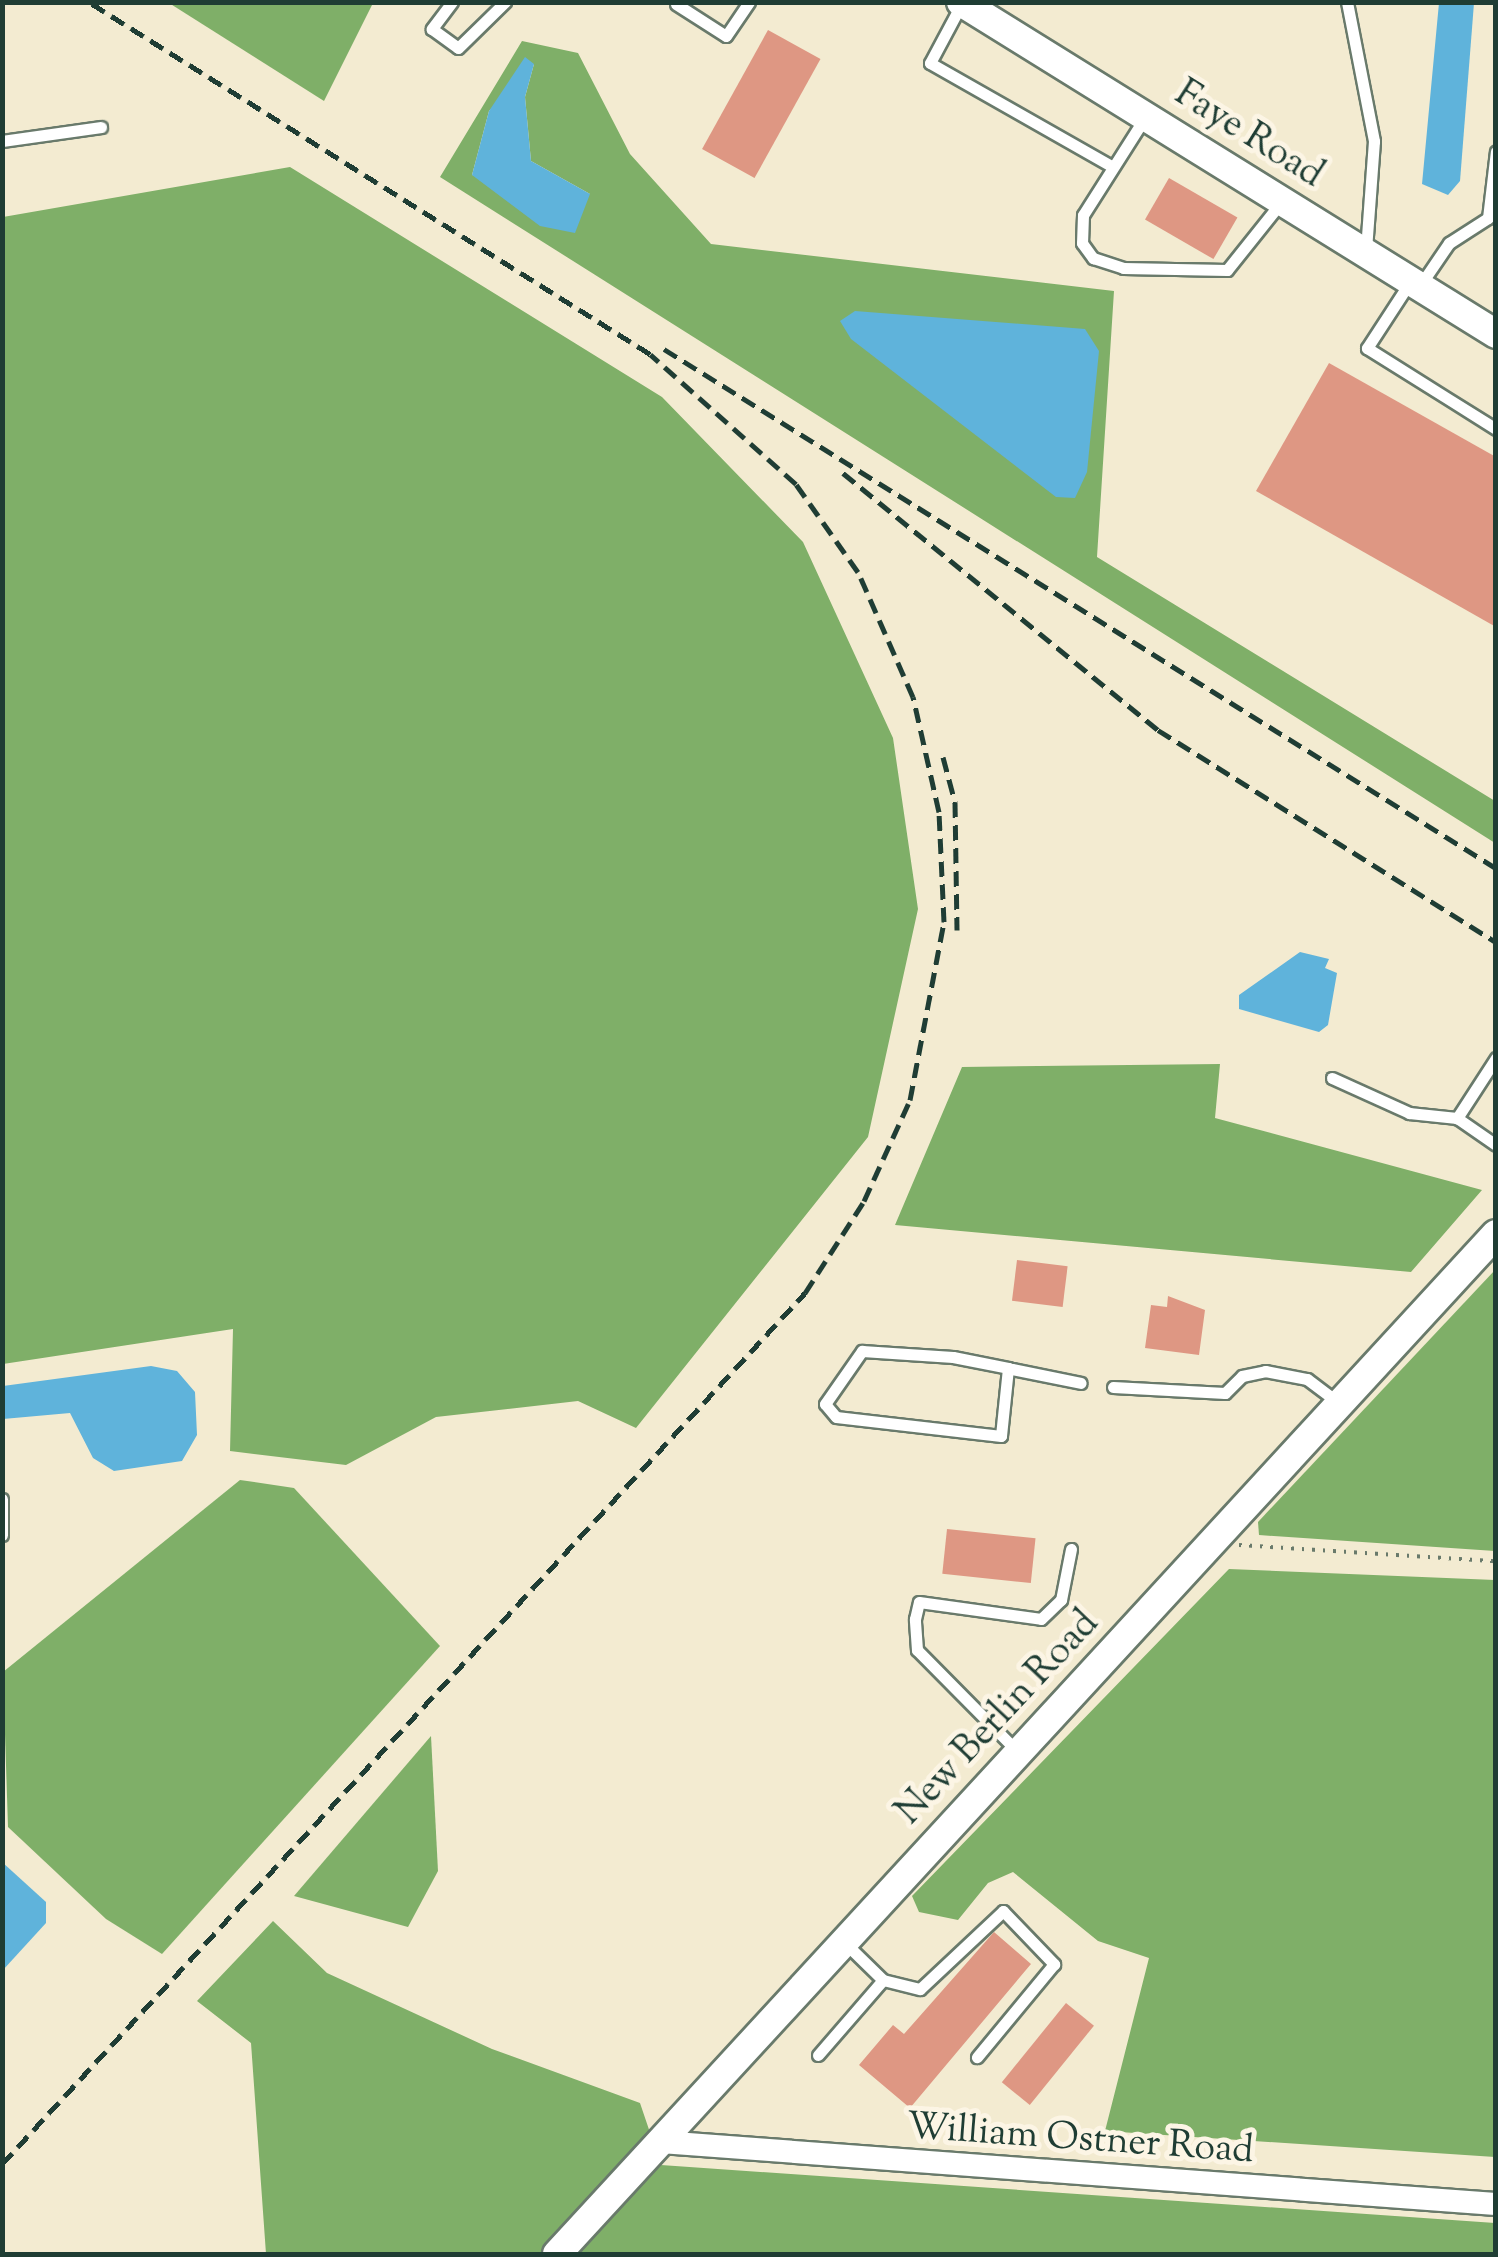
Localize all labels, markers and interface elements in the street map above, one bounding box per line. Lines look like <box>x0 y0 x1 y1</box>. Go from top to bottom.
street label: Faye Road <box>1165 72 1331 200</box>
street label: New Berlin Road <box>888 1602 1110 1836</box>
street label: William Ostner Road <box>905 2106 1255 2176</box>

